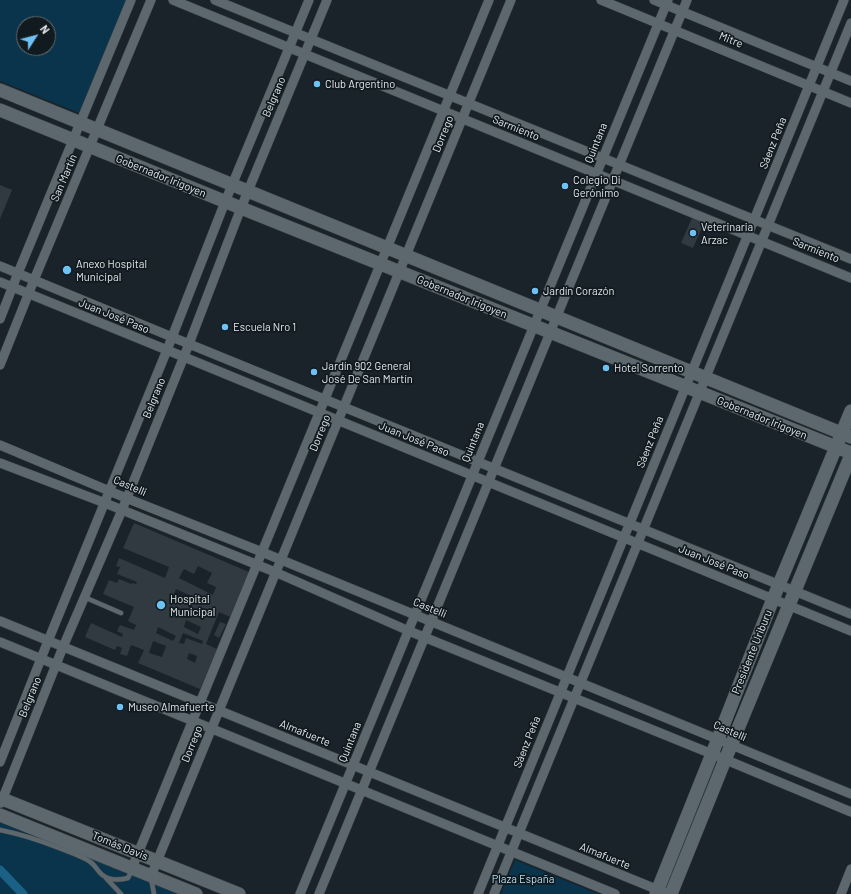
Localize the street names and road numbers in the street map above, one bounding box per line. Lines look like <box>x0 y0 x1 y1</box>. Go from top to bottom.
street label: Mitre <box>717 29 745 51</box>
street label: Belgrano <box>260 75 288 119</box>
street label: Sarmiento <box>491 113 541 143</box>
street label: Dorrego <box>430 114 456 154</box>
street label: Sáenz Peña <box>757 115 789 171</box>
street label: Quintana <box>582 121 610 165</box>
street label: San Martín <box>48 152 80 204</box>
street label: Gobernador Irigoyen <box>114 152 208 200</box>
street label: Sarmiento <box>791 235 841 265</box>
street label: Gobernador Irigoyen <box>415 273 509 321</box>
street label: Juan José Paso <box>77 296 151 336</box>
street label: Belgrano <box>140 376 168 420</box>
street label: Gobernador Irigoyen <box>715 394 809 442</box>
street label: Dorrego <box>307 413 333 453</box>
street label: Sáenz Peña <box>634 414 666 470</box>
street label: Juan José Paso <box>377 419 451 459</box>
street label: Quintana <box>459 420 487 464</box>
street label: Castelli <box>111 473 149 499</box>
street label: Juan José Paso <box>677 542 751 582</box>
street label: Castelli <box>411 595 449 621</box>
street label: Presidente Uriburu <box>729 608 775 696</box>
street label: Belgrano <box>16 675 44 719</box>
street label: Sáenz Peña <box>511 714 543 770</box>
street label: Almafuerte <box>278 717 332 749</box>
street label: Castelli <box>711 718 749 744</box>
street label: Quintana <box>336 720 364 764</box>
street label: Dorrego <box>179 724 205 764</box>
street label: Tomás Davis <box>90 829 150 863</box>
street label: Almafuerte <box>578 840 632 872</box>

